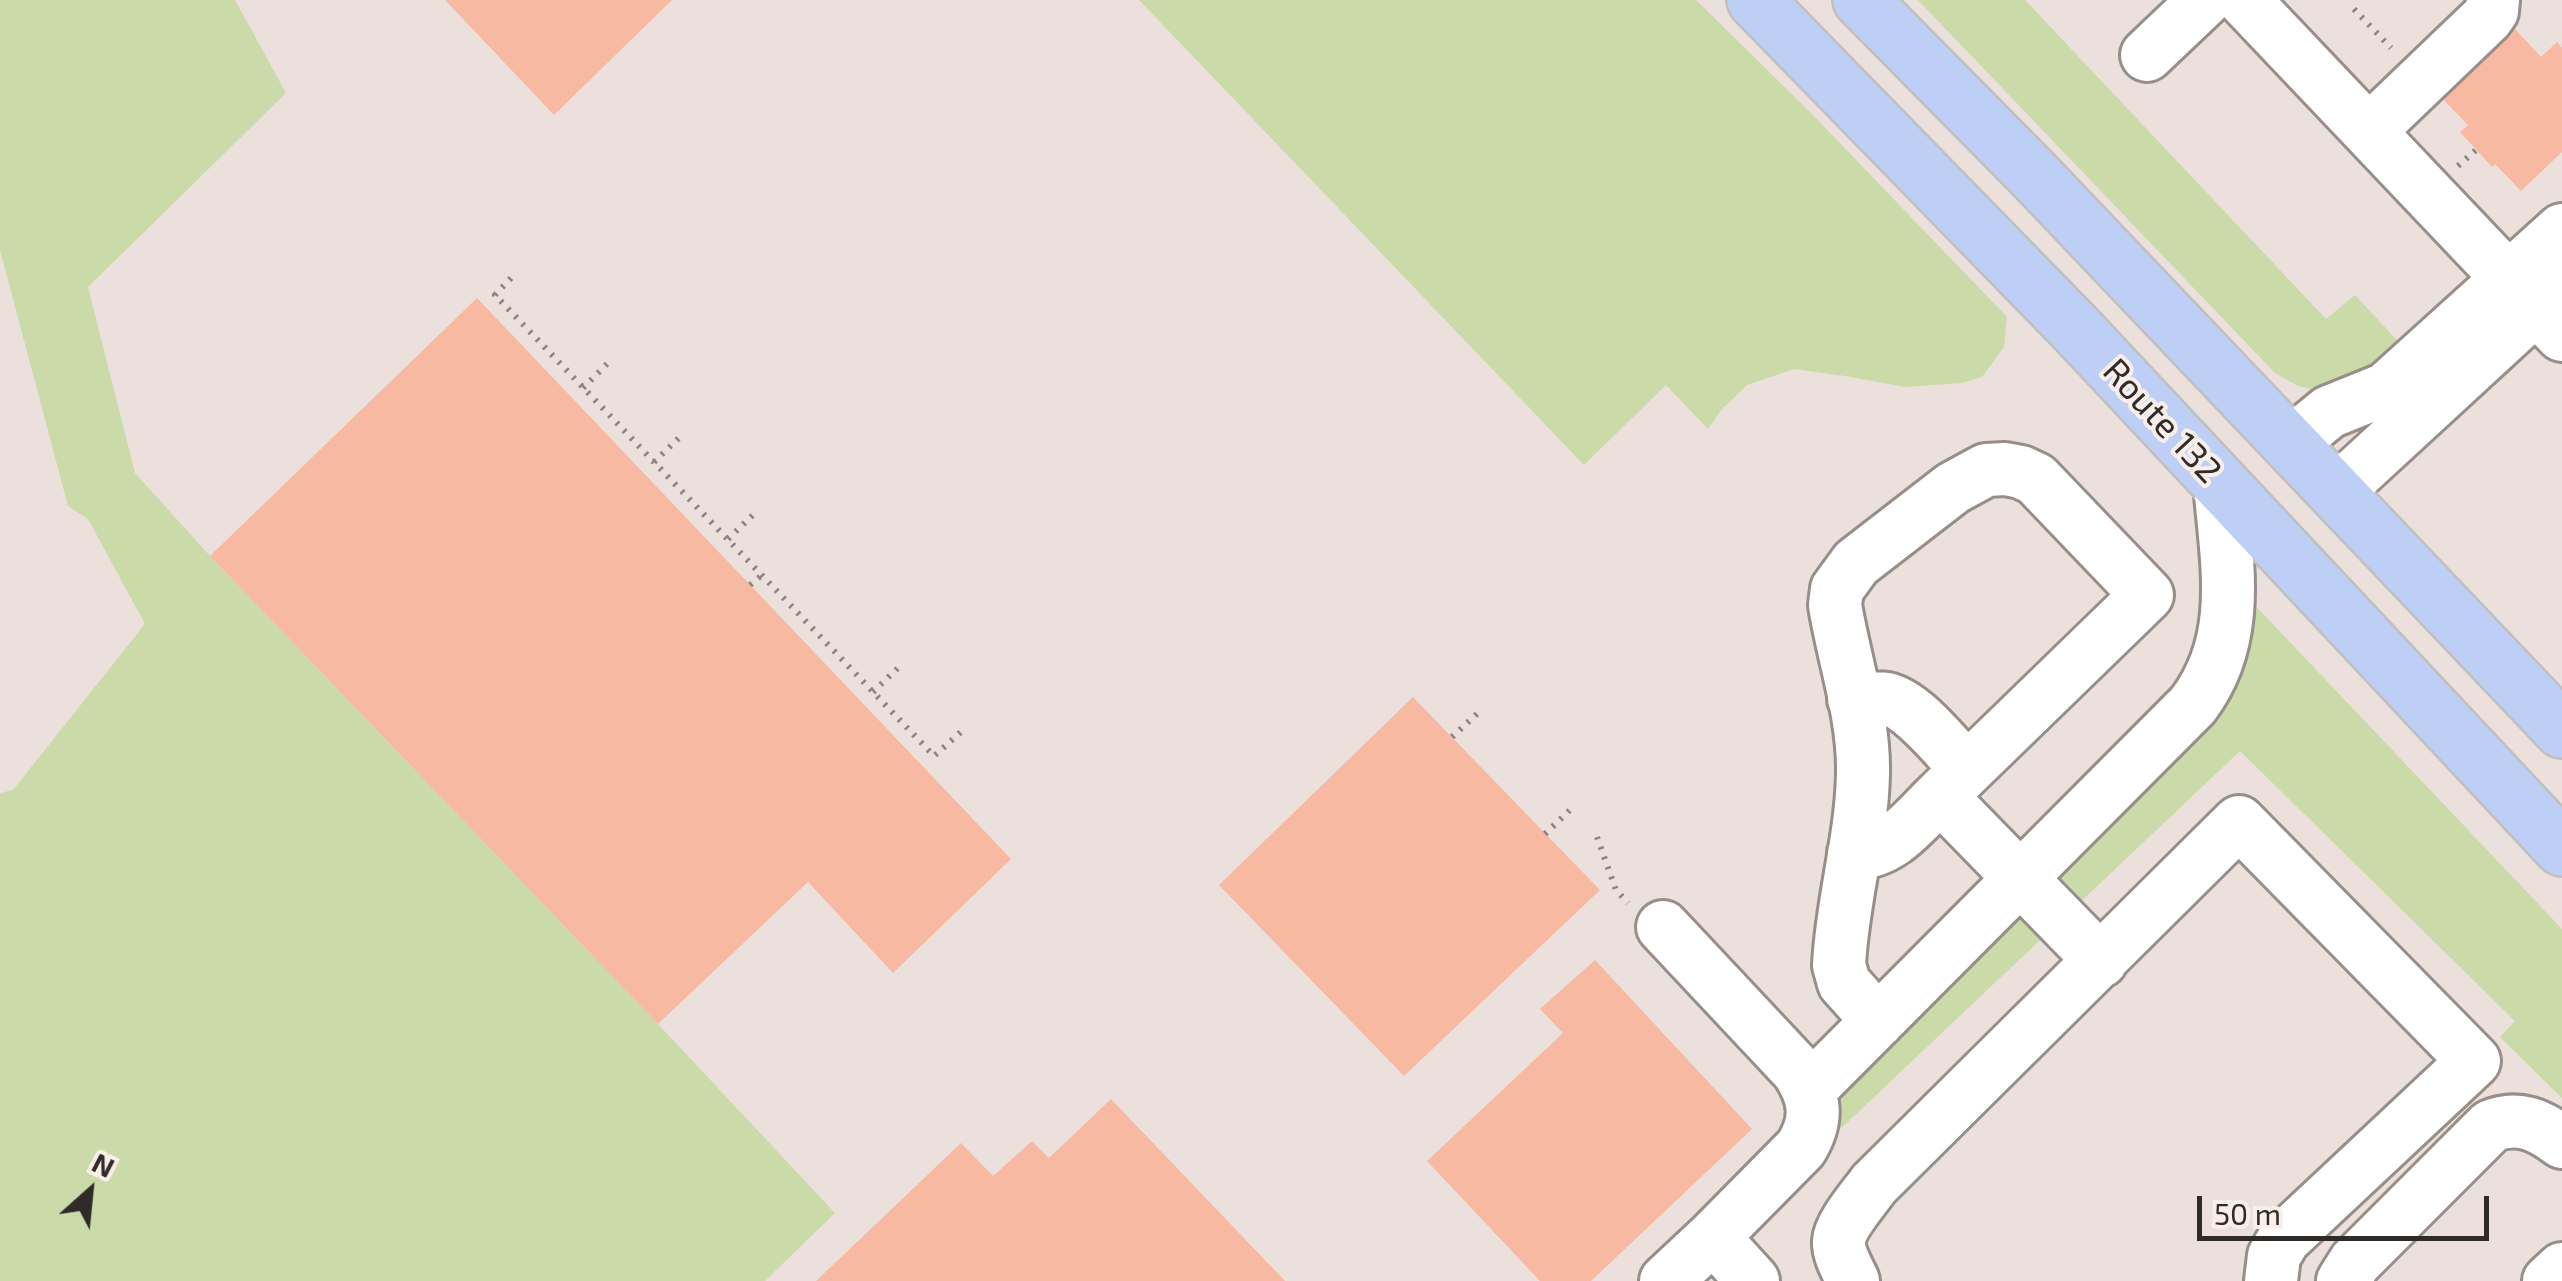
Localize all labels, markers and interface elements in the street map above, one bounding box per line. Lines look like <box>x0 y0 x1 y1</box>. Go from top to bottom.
street label: Route 132 <box>2094 350 2230 492</box>
north arrow <box>40 1141 140 1241</box>
text: N <box>87 1145 120 1184</box>
scale bar <box>2202 1176 2494 1238</box>
text: 50 m <box>2214 1195 2281 1231</box>

